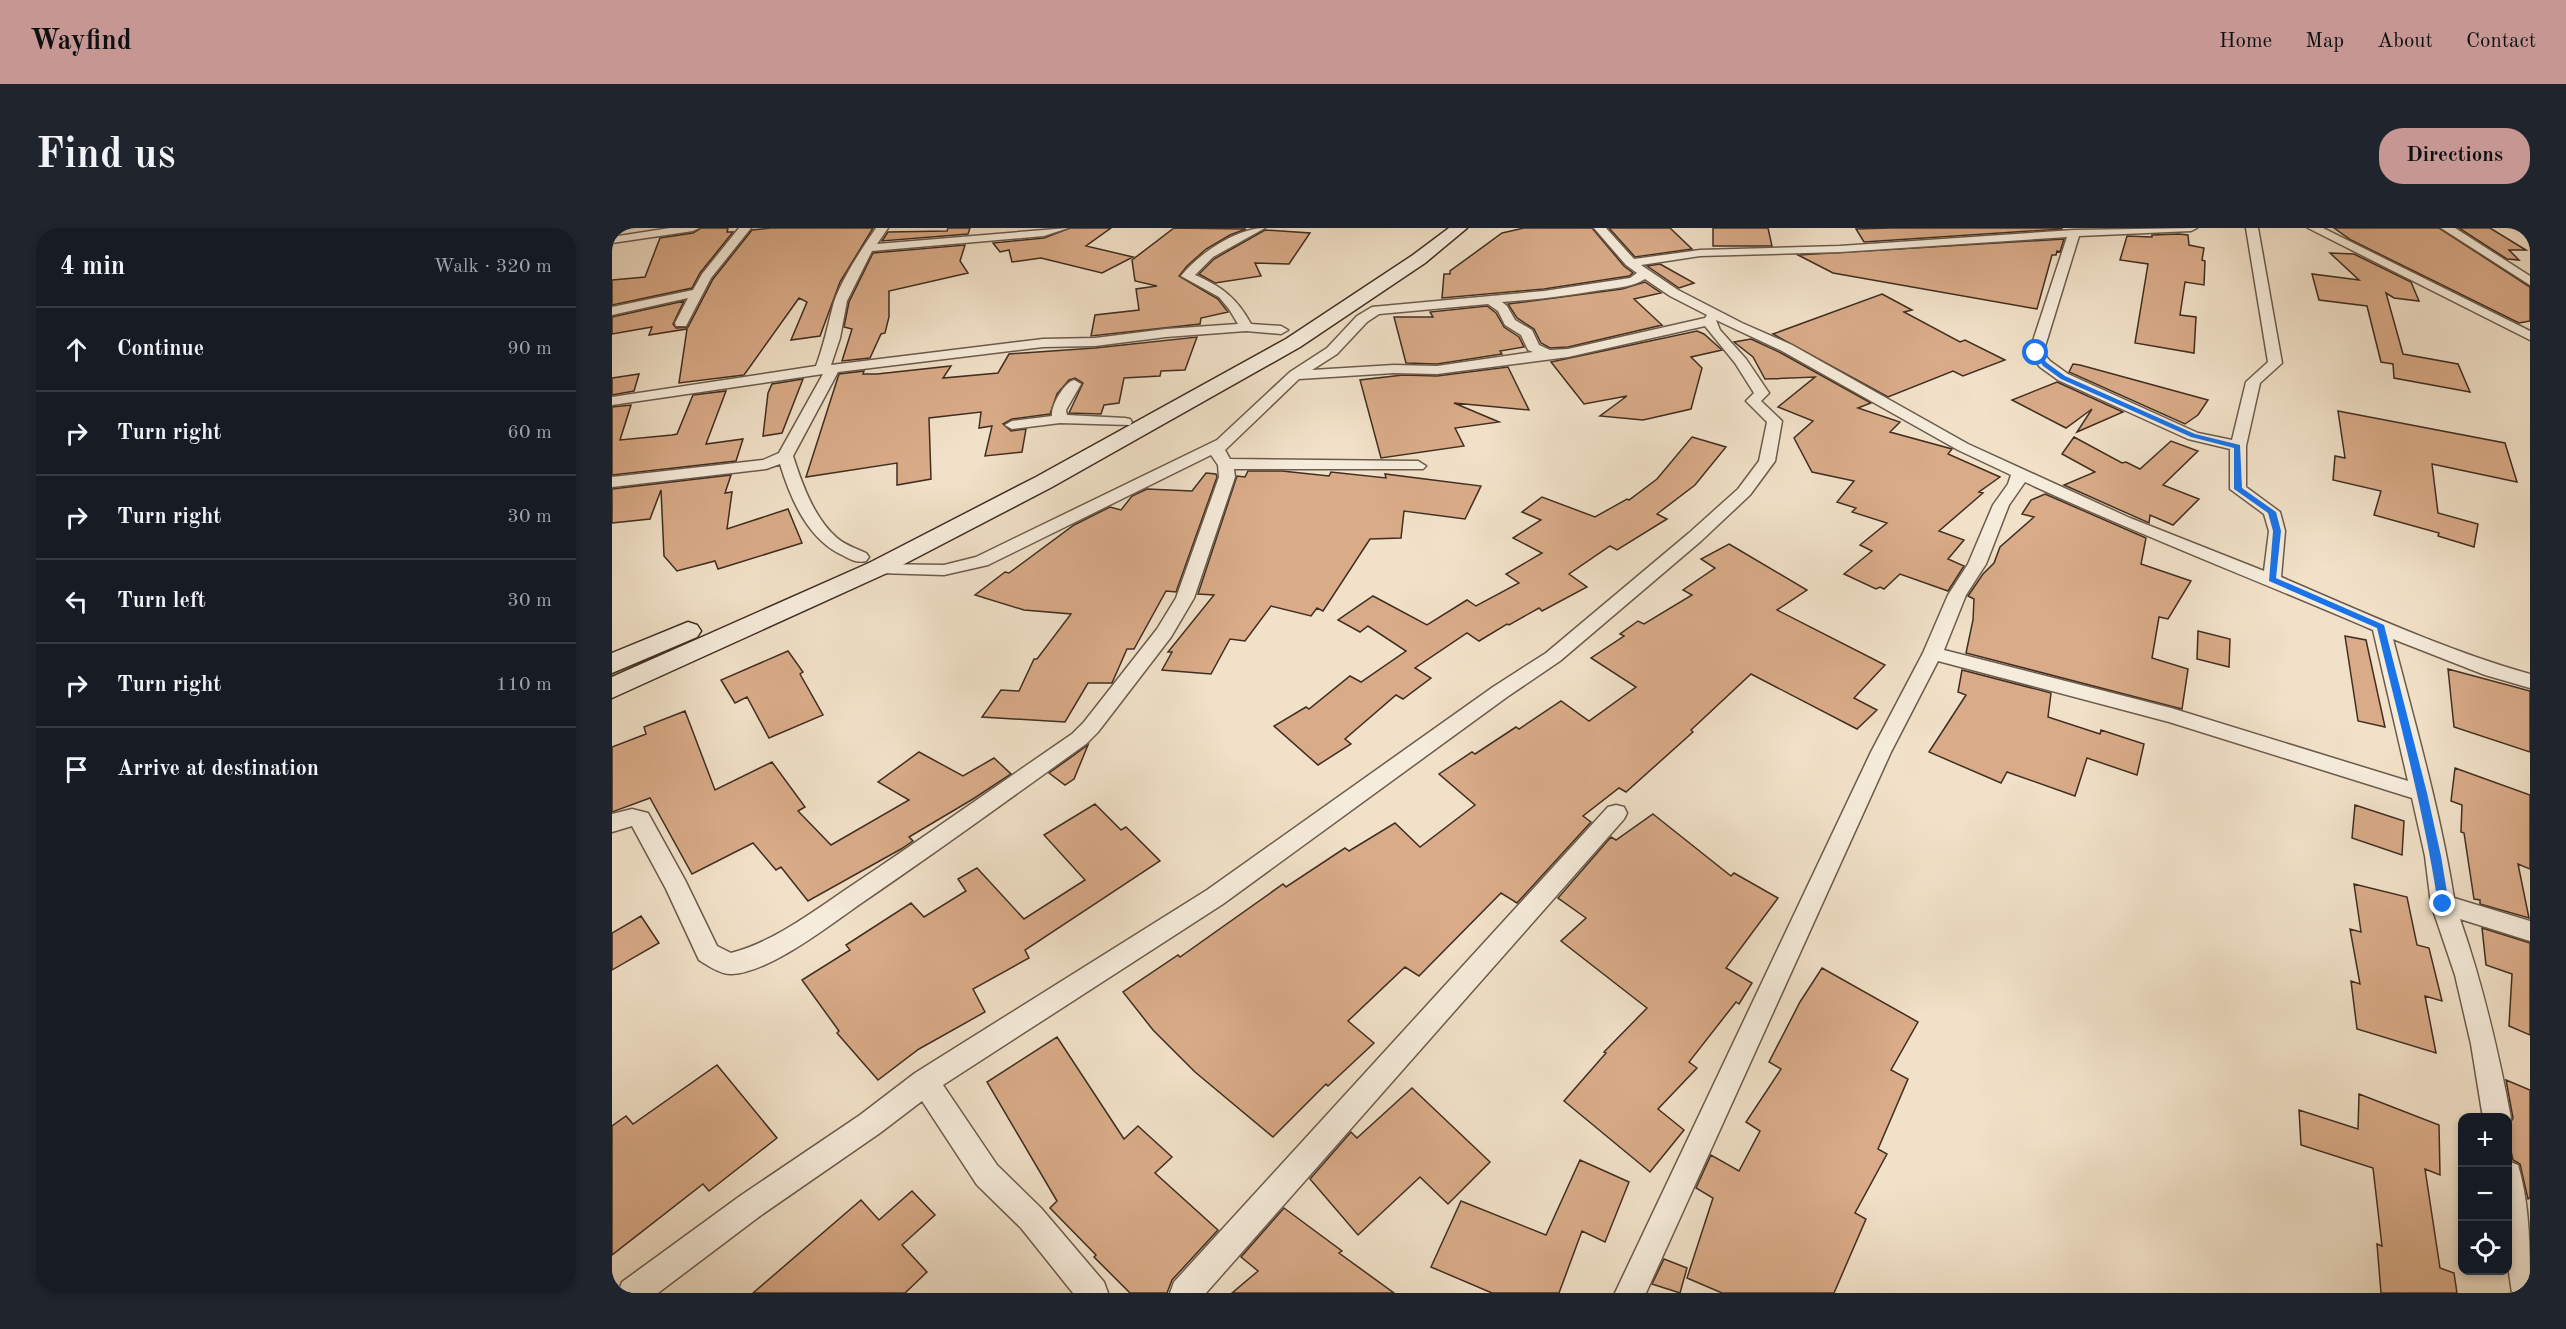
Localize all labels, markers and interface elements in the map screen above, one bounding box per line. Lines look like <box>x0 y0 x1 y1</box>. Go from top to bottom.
text: Wayfind <box>30 28 132 56</box>
text: Home <box>2219 31 2272 52</box>
text: Map <box>2305 31 2344 52</box>
text: About <box>2377 31 2433 52</box>
text: Contact <box>2466 31 2536 52</box>
button: Directions <box>2379 128 2530 184</box>
text: Find us <box>36 135 175 177</box>
text: 4 min <box>60 254 125 280</box>
text: Walk · 320 m <box>433 257 552 277</box>
icon: ahead <box>60 333 93 366</box>
text: Continue <box>117 338 204 360</box>
text: 90 m <box>507 339 552 359</box>
route start <box>2022 339 2048 365</box>
icon: right <box>60 417 93 450</box>
text: Turn right <box>117 422 221 444</box>
text: 60 m <box>507 423 552 443</box>
icon: right <box>60 501 93 534</box>
text: Turn right <box>117 506 221 528</box>
text: 30 m <box>507 507 552 527</box>
icon: left <box>60 585 93 618</box>
text: Turn left <box>117 590 206 612</box>
text: 30 m <box>507 591 552 611</box>
icon: right <box>60 669 93 702</box>
text: Turn right <box>117 674 221 696</box>
text: 110 m <box>496 675 552 695</box>
icon: arrive <box>60 753 93 786</box>
text: Arrive at destination <box>117 758 319 780</box>
route end <box>2429 890 2455 916</box>
map controls <box>2458 1113 2512 1275</box>
button: + <box>2458 1113 2512 1167</box>
button: − <box>2458 1167 2512 1221</box>
button: locate <box>2458 1221 2512 1275</box>

